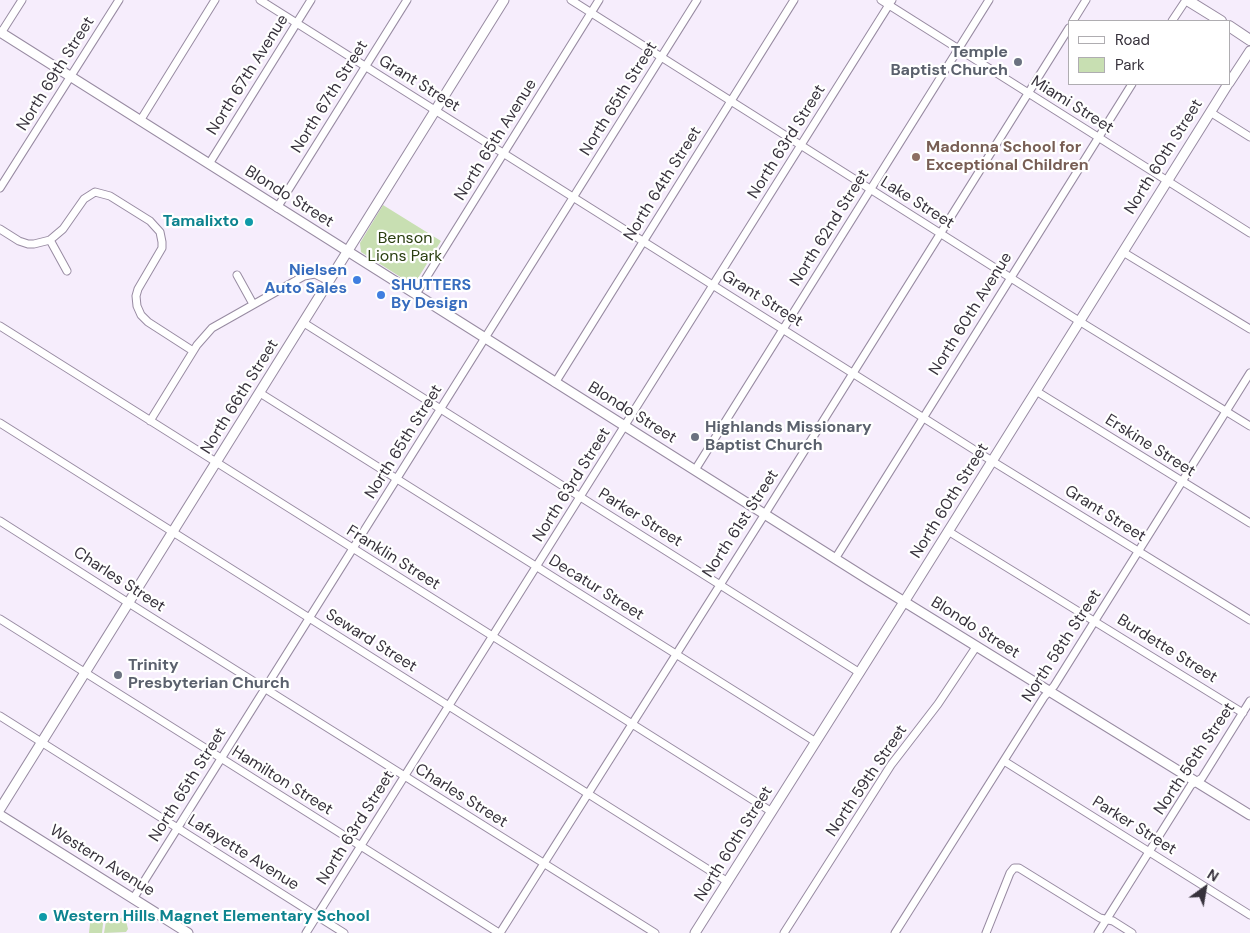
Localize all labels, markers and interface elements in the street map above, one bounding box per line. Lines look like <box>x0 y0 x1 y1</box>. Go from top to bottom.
street label: North 67th Avenue <box>203 11 293 139</box>
street label: North 69th Street <box>13 13 99 135</box>
legend <box>1068 20 1230 85</box>
text: Road <box>1115 30 1150 50</box>
street label: North 67th Street <box>288 37 372 157</box>
street label: North 65th Street <box>576 38 662 160</box>
place label: Temple Baptist Church <box>890 43 1008 81</box>
street label: Grant Street <box>375 52 463 116</box>
text: Park <box>1115 55 1145 75</box>
marker: Temple Baptist Church <box>1012 56 1024 68</box>
street label: Miami Street <box>1027 72 1117 138</box>
street label: North 65th Avenue <box>451 76 541 204</box>
street label: North 63rd Street <box>744 81 830 203</box>
street label: North 60th Street <box>1121 96 1207 218</box>
street label: North 64th Street <box>620 123 706 245</box>
place label: Madonna School for Exceptional Children <box>926 138 1089 176</box>
marker: Madonna School for Exceptional Children <box>910 151 922 163</box>
street label: Blondo Street <box>241 162 337 232</box>
street label: North 62nd Street <box>786 166 874 290</box>
street label: Lake Street <box>877 173 957 233</box>
place label: Tamalixto <box>163 212 239 232</box>
marker: Tamalixto <box>243 216 255 228</box>
park label: Benson Lions Park <box>368 229 442 267</box>
street label: North 60th Avenue <box>925 249 1017 379</box>
place label: Nielsen Auto Sales <box>264 261 347 299</box>
street label: Grant Street <box>718 267 806 331</box>
marker: Nielsen Auto Sales <box>351 274 363 286</box>
place label: SHUTTERS By Design <box>391 276 471 314</box>
marker: SHUTTERS By Design <box>375 289 387 301</box>
street label: North 66th Street <box>197 336 283 458</box>
street label: Blondo Street <box>584 378 680 448</box>
street label: North 65th Street <box>361 381 447 503</box>
street label: Erskine Street <box>1101 411 1199 481</box>
place label: Highlands Missionary Baptist Church <box>705 418 872 456</box>
street label: North 63rd Street <box>529 424 615 546</box>
marker: Highlands Missionary Baptist Church <box>689 431 701 443</box>
street label: North 60th Street <box>907 440 993 562</box>
street label: North 61st Street <box>699 466 783 582</box>
street label: Grant Street <box>1061 482 1149 546</box>
street label: Parker Street <box>594 485 686 551</box>
street label: Franklin Street <box>343 522 443 594</box>
street label: Charles Street <box>69 543 169 617</box>
street label: Decatur Street <box>545 551 647 625</box>
street label: North 58th Street <box>1018 586 1106 706</box>
street label: Blondo Street <box>927 593 1023 663</box>
street label: Seward Street <box>322 605 420 677</box>
street label: Burdette Street <box>1113 611 1221 687</box>
place label: Trinity Presbyterian Church <box>128 656 290 694</box>
marker: Trinity Presbyterian Church <box>112 669 124 681</box>
street label: North 56th Street <box>1150 699 1240 819</box>
street label: North 59th Street <box>823 721 911 841</box>
street label: North 65th Street <box>145 724 231 846</box>
street label: Hamilton Street <box>228 742 336 820</box>
street label: Charles Street <box>411 760 511 832</box>
street label: North 63rd Street <box>313 767 399 889</box>
street label: North 60th Street <box>691 783 777 905</box>
street label: Parker Street <box>1088 793 1180 859</box>
street label: Lafayette Avenue <box>184 811 302 895</box>
street label: Western Avenue <box>46 821 158 901</box>
north arrow <box>1180 863 1230 913</box>
text: N <box>1204 865 1222 886</box>
place label: Western Hills Magnet Elementary School <box>53 907 370 927</box>
marker: Western Hills Magnet Elementary School <box>37 911 49 923</box>

